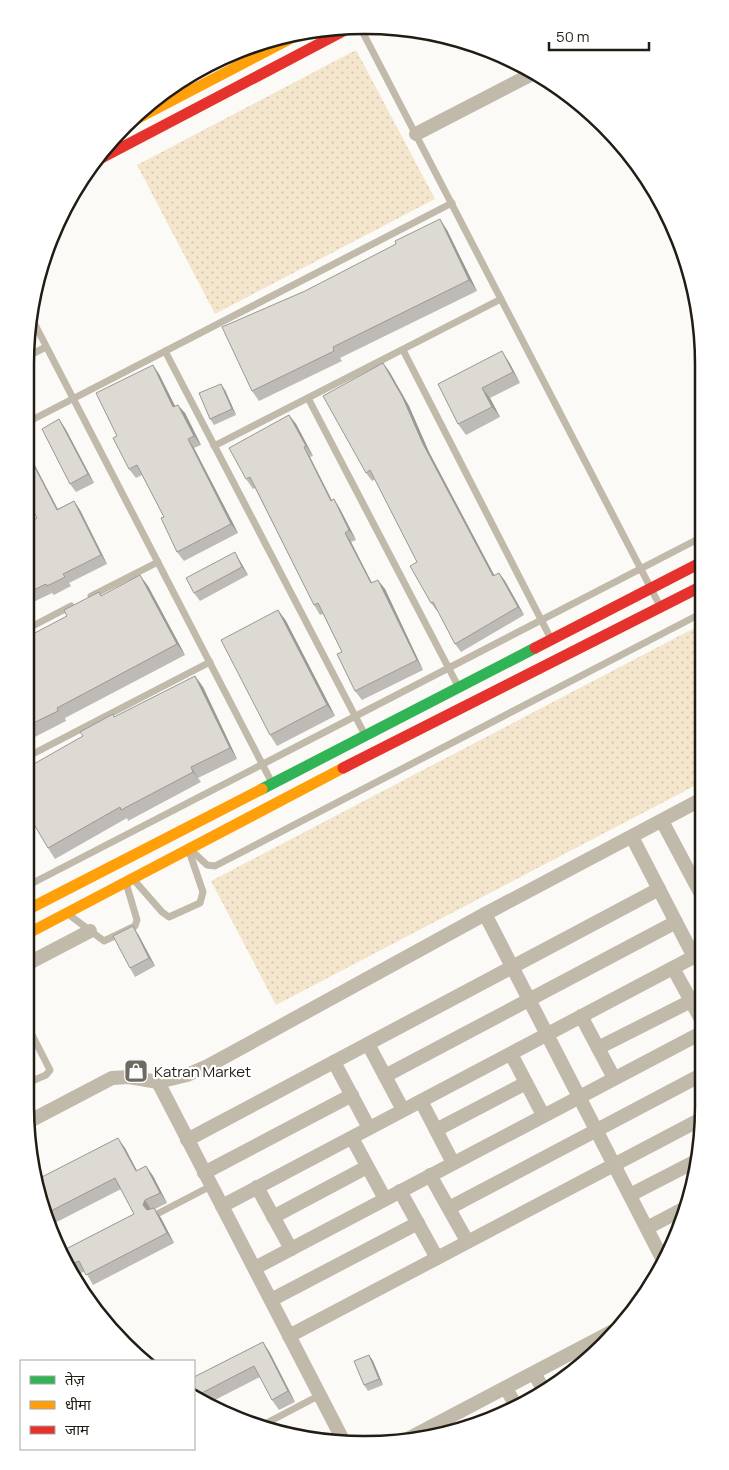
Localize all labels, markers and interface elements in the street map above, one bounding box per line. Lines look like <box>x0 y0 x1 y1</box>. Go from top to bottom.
scale bar <box>549 20 649 52</box>
text: 50 m <box>556 26 590 47</box>
shop icon: Katran Market <box>123 1058 149 1084</box>
place label: Katran Market <box>154 1061 251 1082</box>
legend <box>20 1360 195 1450</box>
text: तेज़ <box>65 1369 86 1390</box>
text: धीमा <box>65 1394 92 1415</box>
text: जाम <box>65 1419 90 1440</box>

